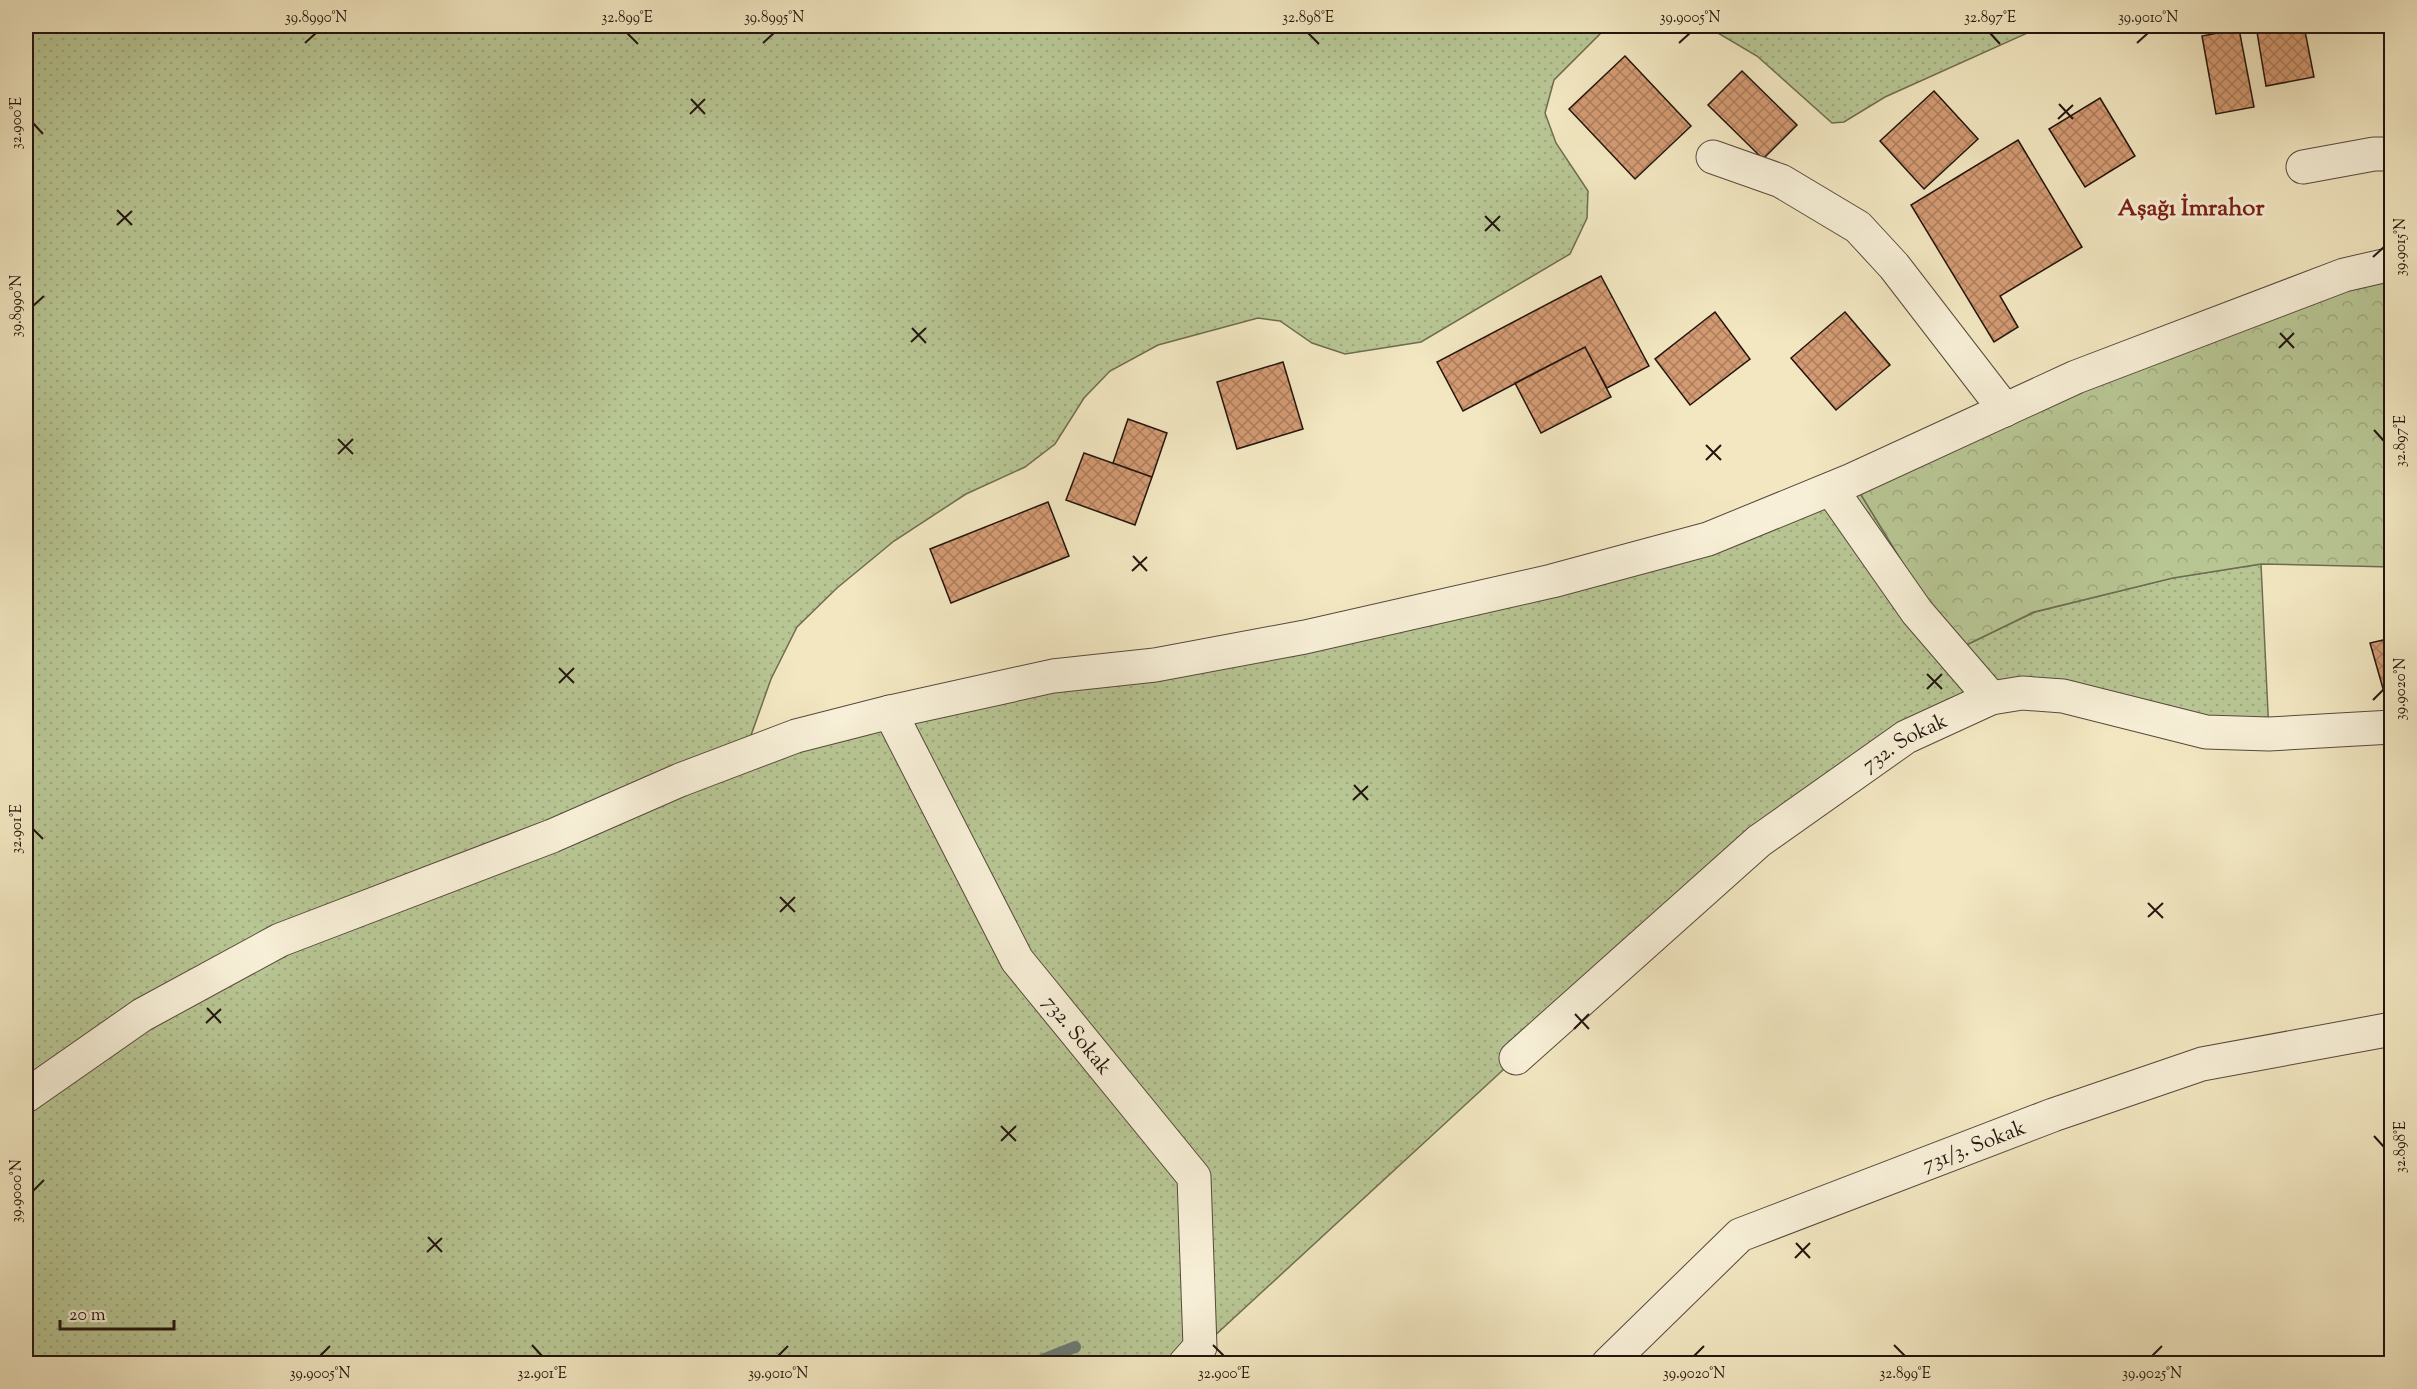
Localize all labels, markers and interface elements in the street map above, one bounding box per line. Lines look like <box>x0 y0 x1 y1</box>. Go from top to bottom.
text: 39.8990°N <box>285 8 347 29</box>
text: 32.899°E <box>601 8 653 29</box>
text: 39.8995°N <box>744 8 804 29</box>
text: 32.898°E <box>1282 8 1334 29</box>
text: 39.9005°N <box>1660 8 1720 29</box>
text: 32.897°E <box>1964 8 2016 29</box>
text: 39.9010°N <box>2118 8 2178 29</box>
text: 32.900°E <box>7 97 28 149</box>
district label: Aşağı İmrahor <box>2118 192 2265 226</box>
text: 39.9015°N <box>2391 218 2412 276</box>
text: 39.8990°N <box>7 275 28 337</box>
text: 32.897°E <box>2391 415 2412 467</box>
text: 39.9020°N <box>2391 658 2412 720</box>
street label: 732. Sokak <box>1857 707 1953 781</box>
text: 32.901°E <box>7 804 28 854</box>
street label: 732. Sokak <box>1035 990 1118 1083</box>
street label: 731/3. Sokak <box>1919 1114 2031 1181</box>
text: 32.898°E <box>2391 1121 2412 1173</box>
text: 39.9000°N <box>7 1159 28 1223</box>
scale bar <box>60 1293 174 1331</box>
text: 20 m <box>69 1303 106 1329</box>
text: 39.9005°N <box>290 1364 350 1385</box>
text: 32.901°E <box>517 1364 567 1385</box>
text: 39.9010°N <box>748 1364 808 1385</box>
text: 32.900°E <box>1198 1364 1250 1385</box>
text: 39.9020°N <box>1663 1364 1725 1385</box>
text: 32.899°E <box>1879 1364 1931 1385</box>
text: 39.9025°N <box>2122 1364 2182 1385</box>

